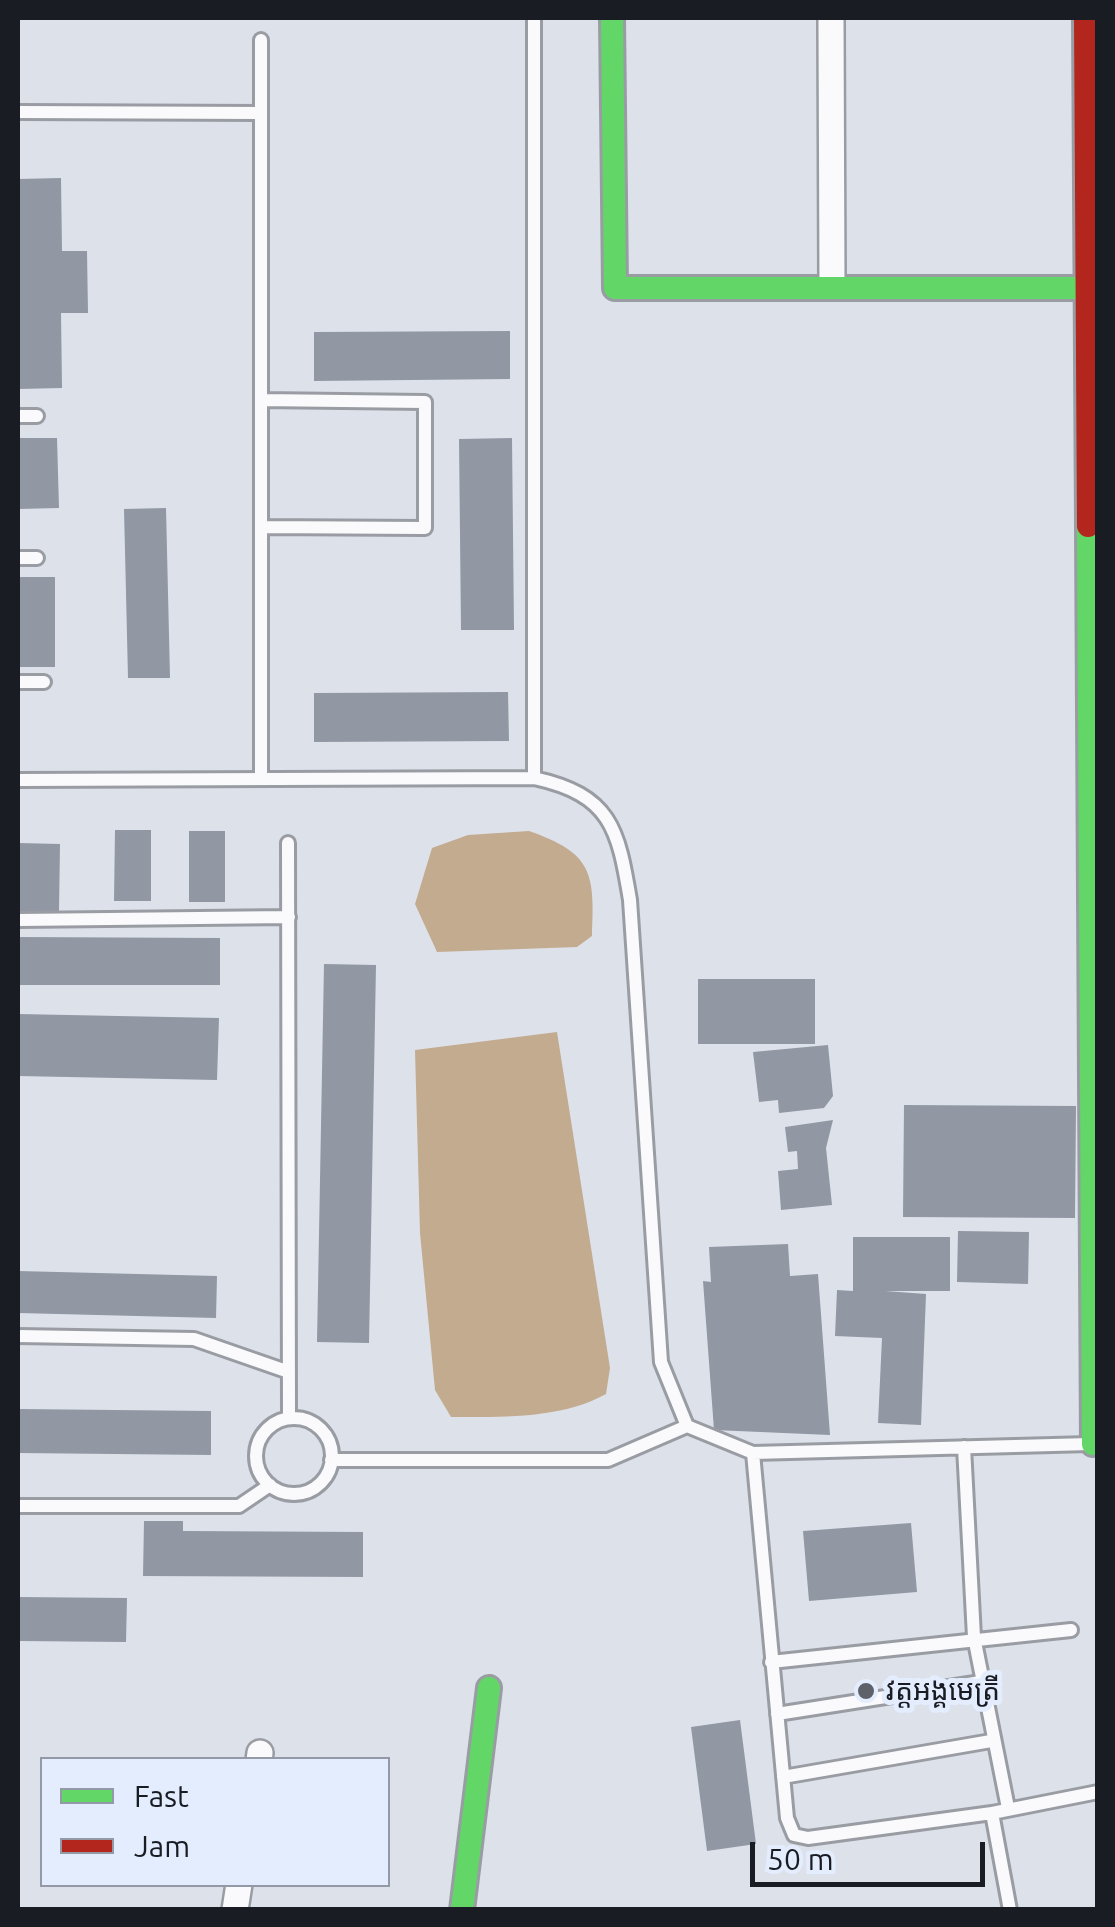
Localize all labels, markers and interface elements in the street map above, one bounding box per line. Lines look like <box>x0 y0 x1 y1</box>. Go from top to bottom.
place label: វត្តអង្គមេត្រី <box>886 1674 1000 1708</box>
marker: វត្តអង្គមេត្រី <box>855 1680 877 1702</box>
legend <box>40 1757 390 1887</box>
text: Fast <box>134 1779 189 1813</box>
scale bar <box>755 1822 990 1884</box>
text: Jam <box>134 1829 190 1863</box>
text: 50 m <box>767 1842 834 1876</box>

